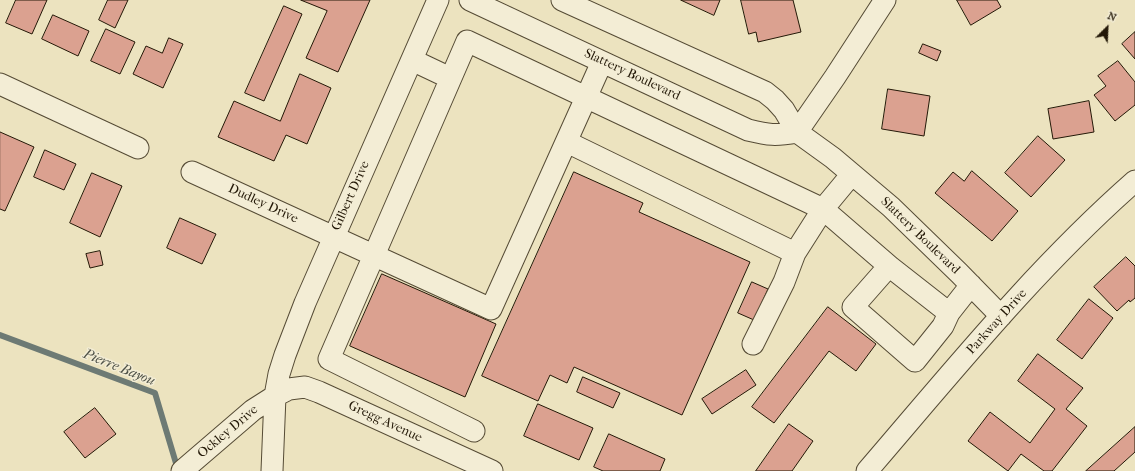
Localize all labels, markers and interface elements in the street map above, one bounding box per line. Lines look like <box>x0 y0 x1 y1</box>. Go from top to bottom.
north arrow <box>1087 8 1127 48</box>
text: N <box>1106 9 1119 24</box>
street label: Slattery Boulevard <box>581 46 683 104</box>
street label: Gilbert Drive <box>329 159 373 233</box>
street label: Dudley Drive <box>225 181 301 227</box>
street label: Slattery Boulevard <box>877 194 963 278</box>
street label: Parkway Drive <box>964 286 1030 358</box>
water label: Pierre Bayou <box>81 346 157 390</box>
street label: Gregg Avenue <box>346 398 424 446</box>
street label: Ockley Drive <box>195 402 261 462</box>

